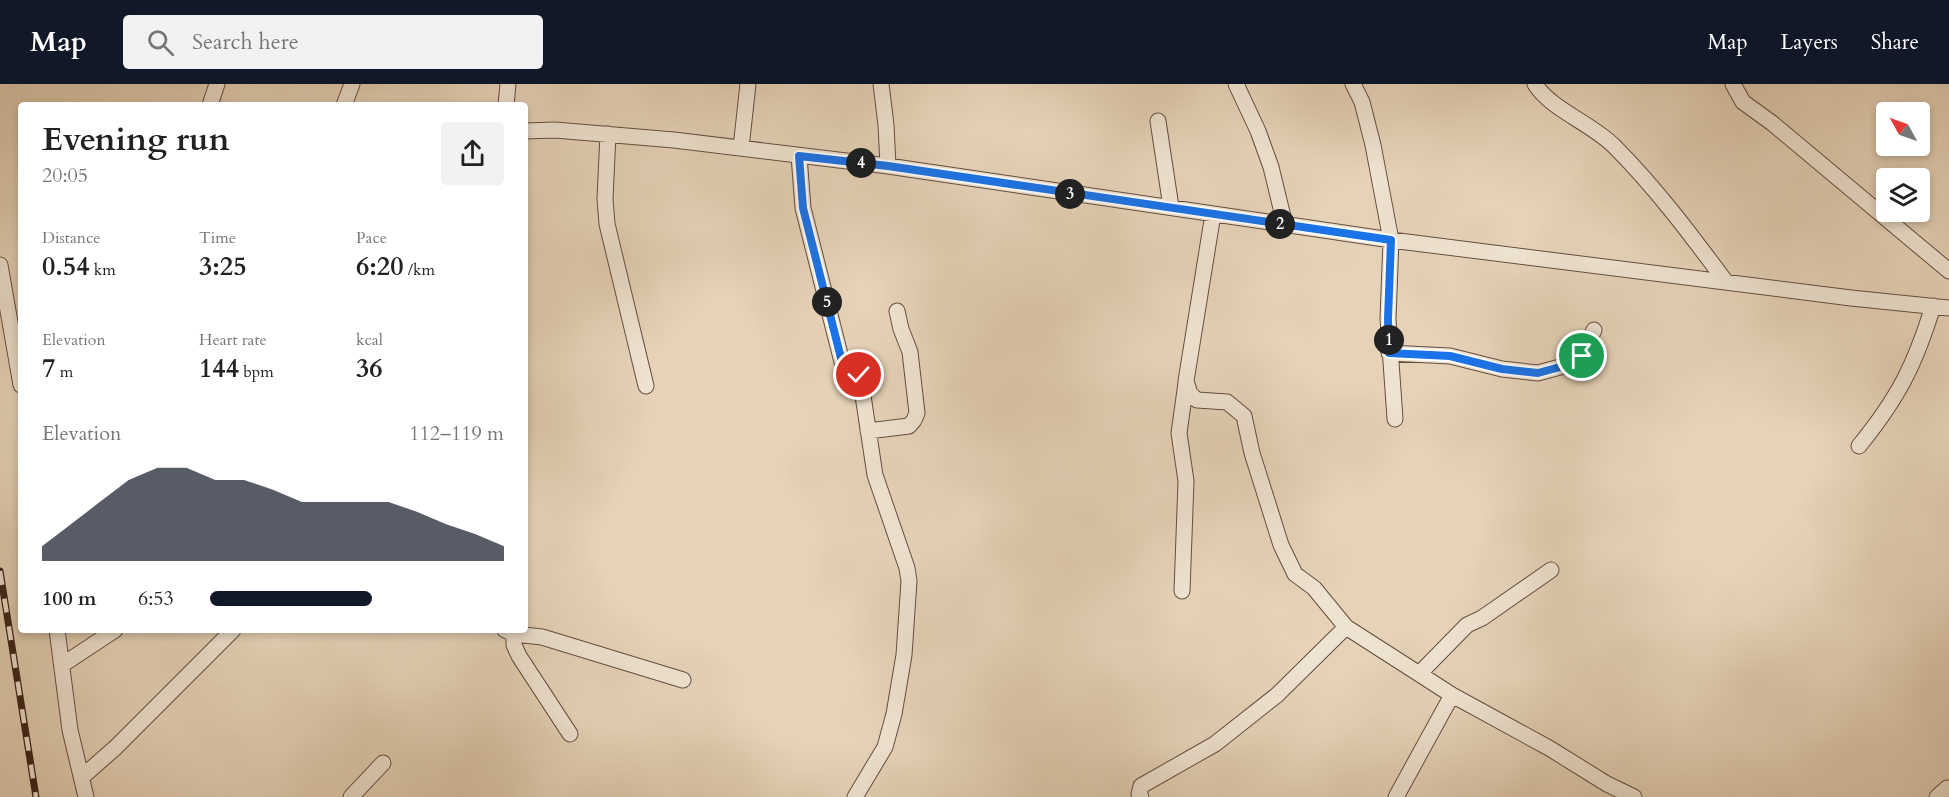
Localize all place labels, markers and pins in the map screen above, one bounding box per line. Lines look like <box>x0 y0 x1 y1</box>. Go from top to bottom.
pin: 4 <box>846 148 876 178</box>
pin: 3 <box>1055 179 1085 209</box>
pin: 2 <box>1265 209 1295 239</box>
pin: 5 <box>812 287 842 317</box>
pin: 1 <box>1374 325 1404 355</box>
pin <box>1556 330 1607 381</box>
pin <box>833 349 884 400</box>

